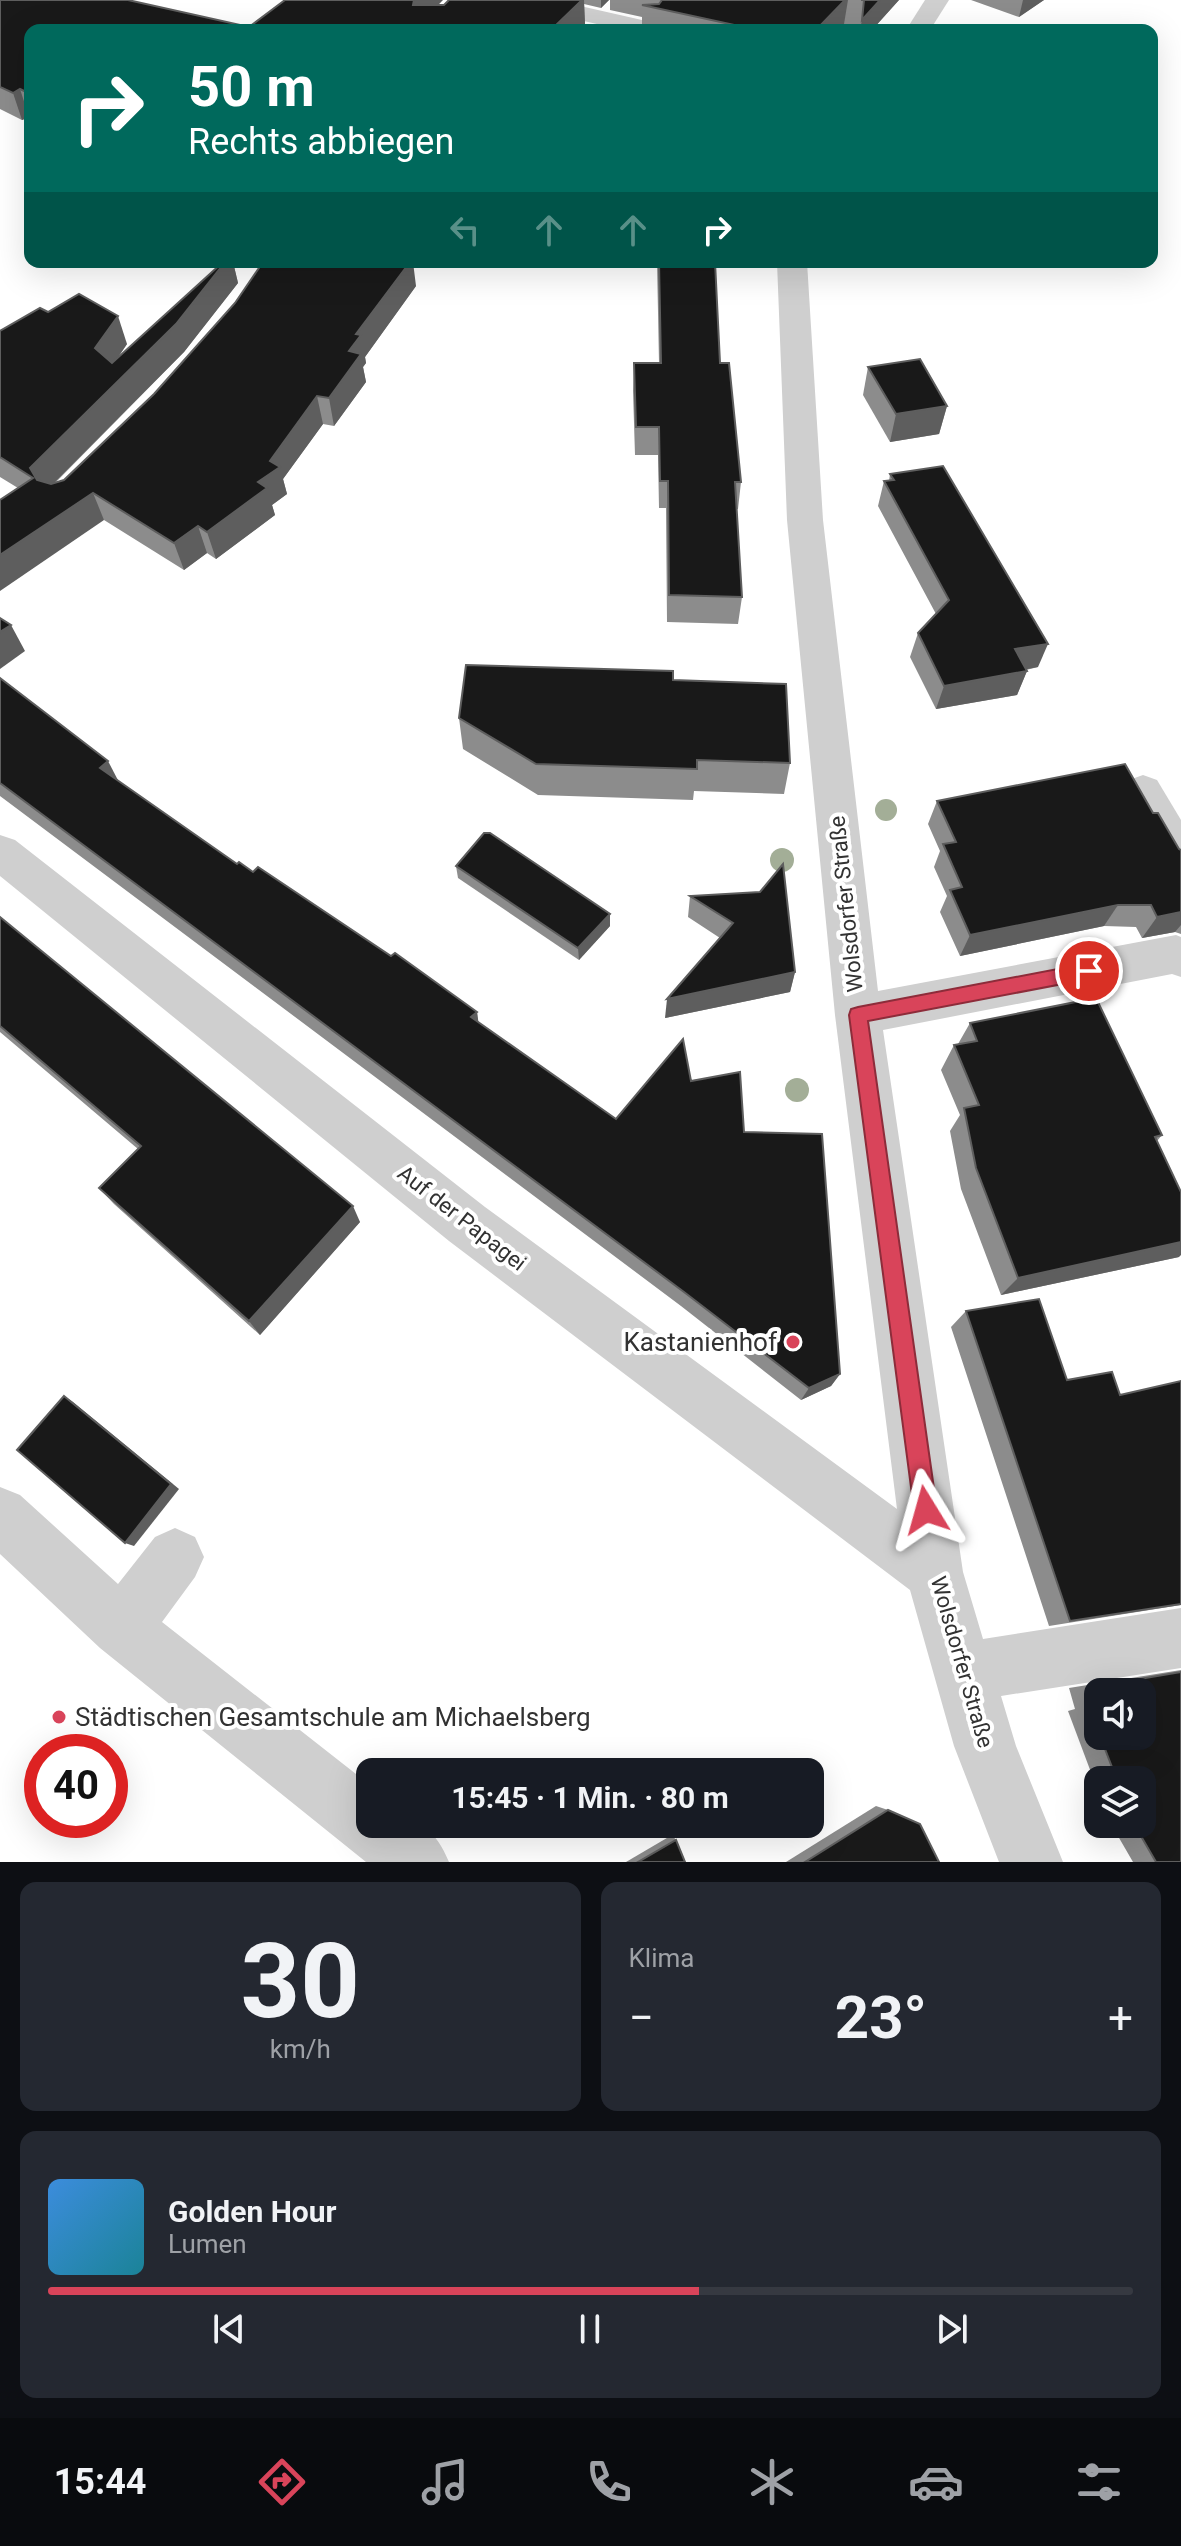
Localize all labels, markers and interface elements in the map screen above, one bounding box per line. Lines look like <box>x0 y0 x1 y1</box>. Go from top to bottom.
text: 50 m <box>188 54 315 120</box>
icon: right <box>56 56 160 160</box>
text: Rechts abbiegen <box>188 121 454 163</box>
icon: left <box>443 208 487 252</box>
icon: ahead <box>527 208 571 252</box>
icon: ahead <box>611 208 655 252</box>
icon: right <box>695 208 739 252</box>
street label: Wolsdorfer Straße <box>824 815 868 993</box>
pin <box>1055 937 1123 1005</box>
icon: arrive <box>1067 949 1111 993</box>
street label: Auf der Papagei <box>393 1160 531 1276</box>
place label: Kastanienhof <box>623 1327 778 1357</box>
marker: Kastanienhof <box>784 1333 802 1351</box>
position arrow <box>884 1468 968 1552</box>
street label: Wolsdorfer Straße <box>926 1573 998 1751</box>
map controls <box>1084 1678 1156 1838</box>
button: sound <box>1084 1678 1156 1750</box>
place label: Städtischen Gesamtschule am Michaelsberg <box>75 1702 591 1732</box>
marker: Städtischen Gesamtschule am Michaelsberg <box>50 1708 68 1726</box>
speed limit sign: 40 <box>24 1734 128 1838</box>
button: layers <box>1084 1766 1156 1838</box>
text: 15:45 · 1 Min. · 80 m <box>451 1780 729 1815</box>
text: 30 <box>241 1921 360 2042</box>
text: Klima <box>629 1943 694 1973</box>
text: 23° <box>835 1982 927 2053</box>
text: − <box>629 1992 654 2044</box>
text: + <box>1108 1992 1133 2044</box>
text: km/h <box>270 2034 331 2064</box>
text: Golden Hour <box>168 2194 337 2229</box>
text: Lumen <box>168 2229 247 2259</box>
icon: previous <box>207 2307 251 2351</box>
icon: pause <box>568 2307 612 2351</box>
icon: next <box>930 2307 974 2351</box>
icon: directions <box>254 2454 310 2510</box>
icon: music <box>417 2454 473 2510</box>
icon: phone <box>581 2454 637 2510</box>
icon: climate <box>744 2454 800 2510</box>
icon: car <box>908 2454 964 2510</box>
icon: filters <box>1071 2454 1127 2510</box>
text: 15:44 <box>54 2461 146 2503</box>

